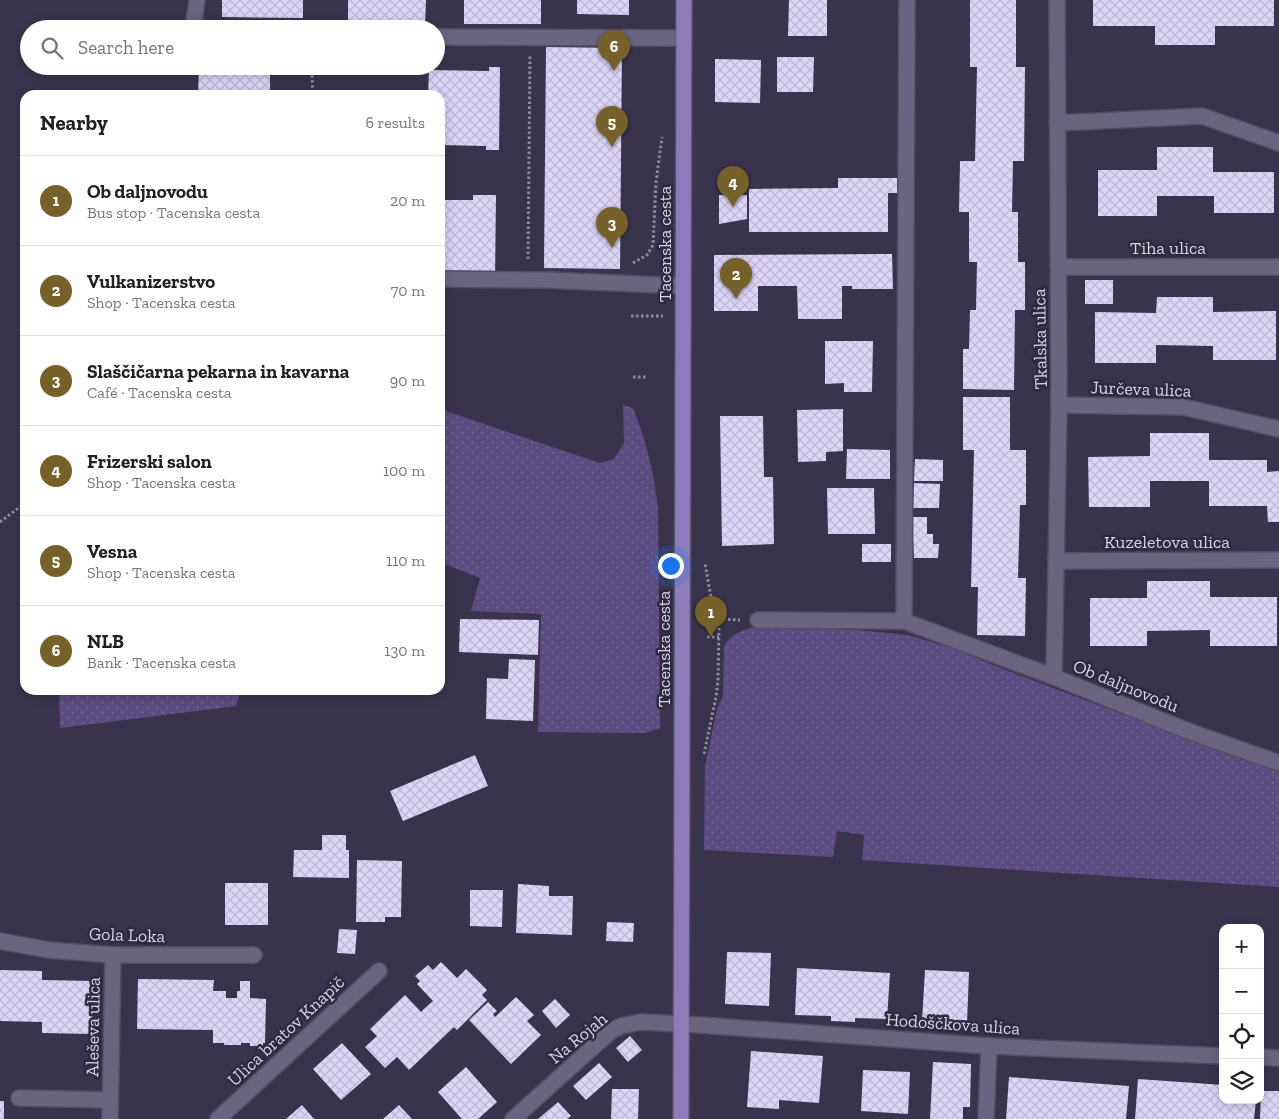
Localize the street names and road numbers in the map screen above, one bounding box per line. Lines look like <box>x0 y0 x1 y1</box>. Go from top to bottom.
street label: Tacenska cesta <box>654 185 676 302</box>
street label: Tiha ulica <box>1130 237 1206 259</box>
street label: Tkalska ulica <box>1028 288 1052 390</box>
street label: Jurčeva ulica <box>1090 376 1192 402</box>
street label: Kuzeletova ulica <box>1104 531 1230 553</box>
street label: Tacenska cesta <box>653 590 675 707</box>
street label: Ob daljnovodu <box>1070 655 1182 717</box>
street label: Gola Loka <box>88 923 166 947</box>
street label: Ulica bratov Knapič <box>223 971 349 1091</box>
street label: Aleševa ulica <box>81 977 105 1077</box>
street label: Na Rojah <box>544 1008 612 1068</box>
street label: Hodoščkova ulica <box>885 1008 1021 1040</box>

